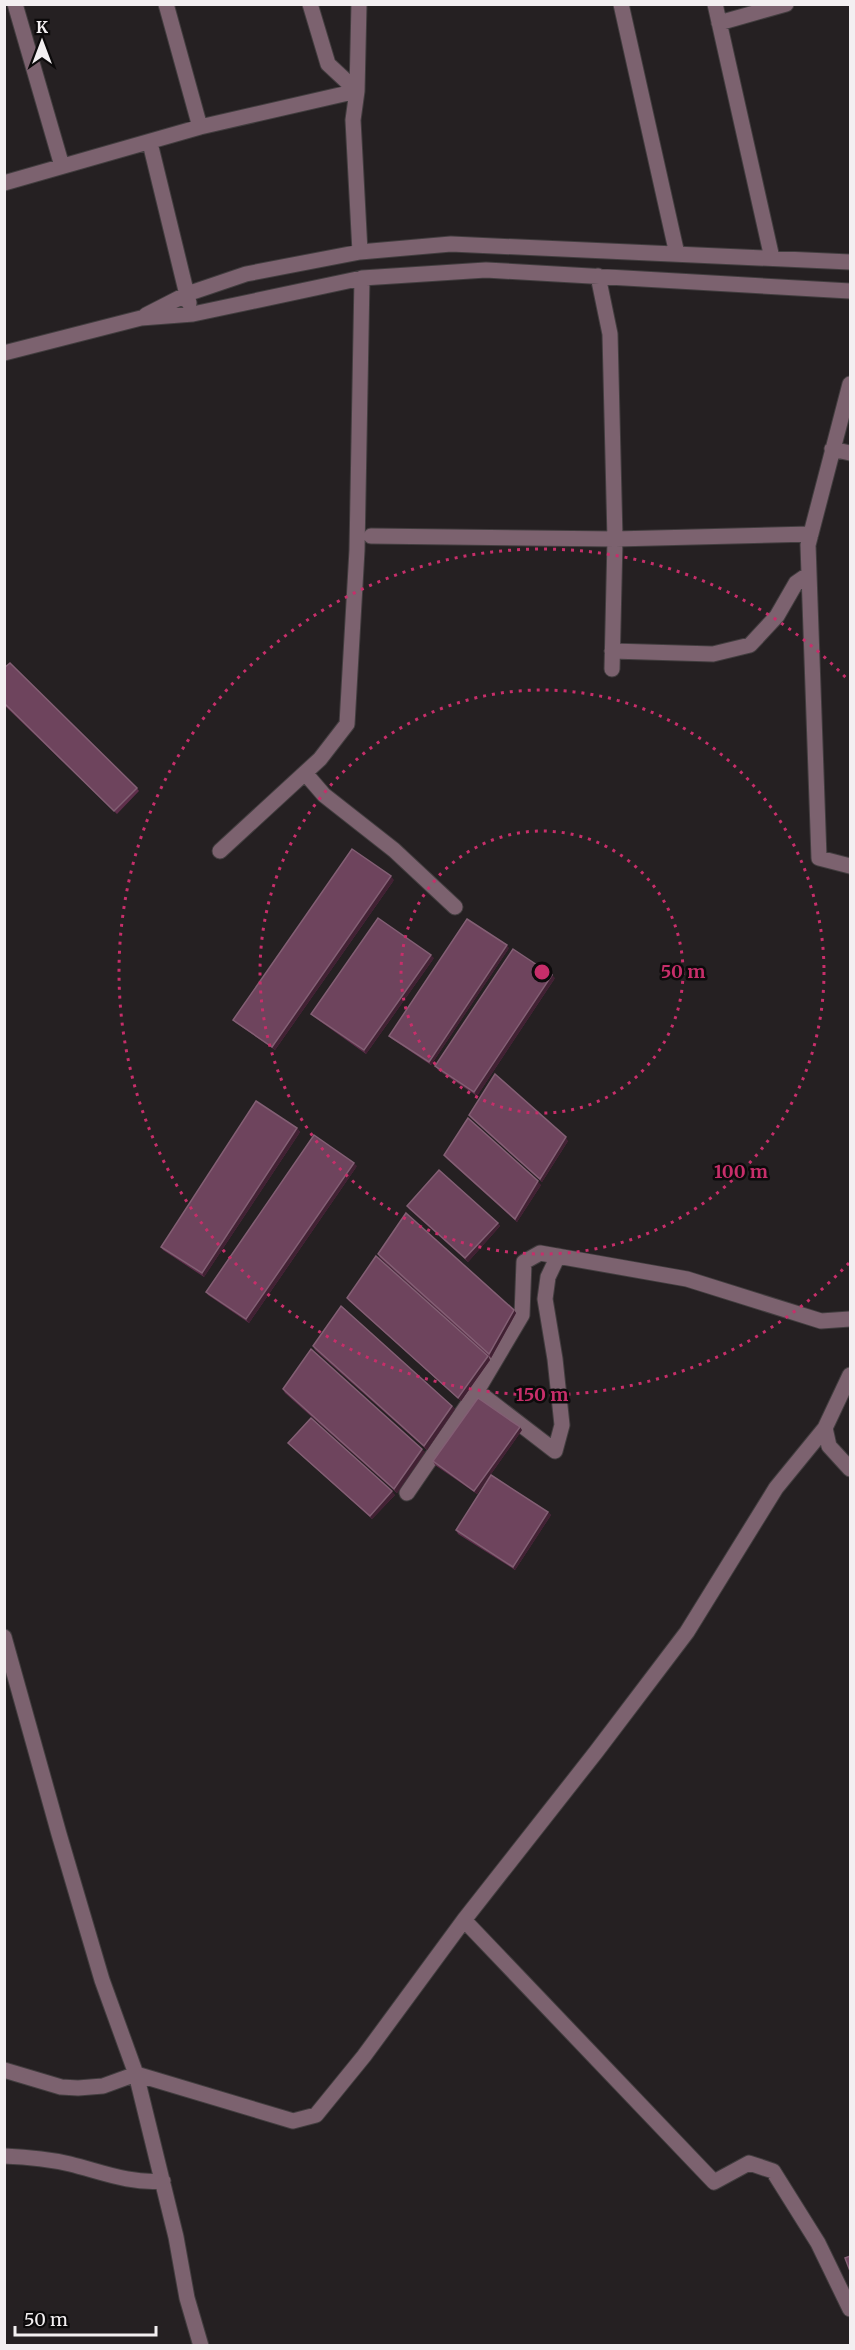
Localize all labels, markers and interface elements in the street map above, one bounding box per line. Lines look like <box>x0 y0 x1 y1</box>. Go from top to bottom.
north arrow <box>12 12 72 72</box>
text: K <box>36 17 48 37</box>
text: 50 m <box>661 960 705 983</box>
centre of rings <box>532 962 552 982</box>
text: 100 m <box>714 1160 768 1183</box>
text: 150 m <box>516 1383 568 1406</box>
scale bar <box>15 2299 156 2337</box>
text: 50 m <box>24 2308 68 2331</box>

